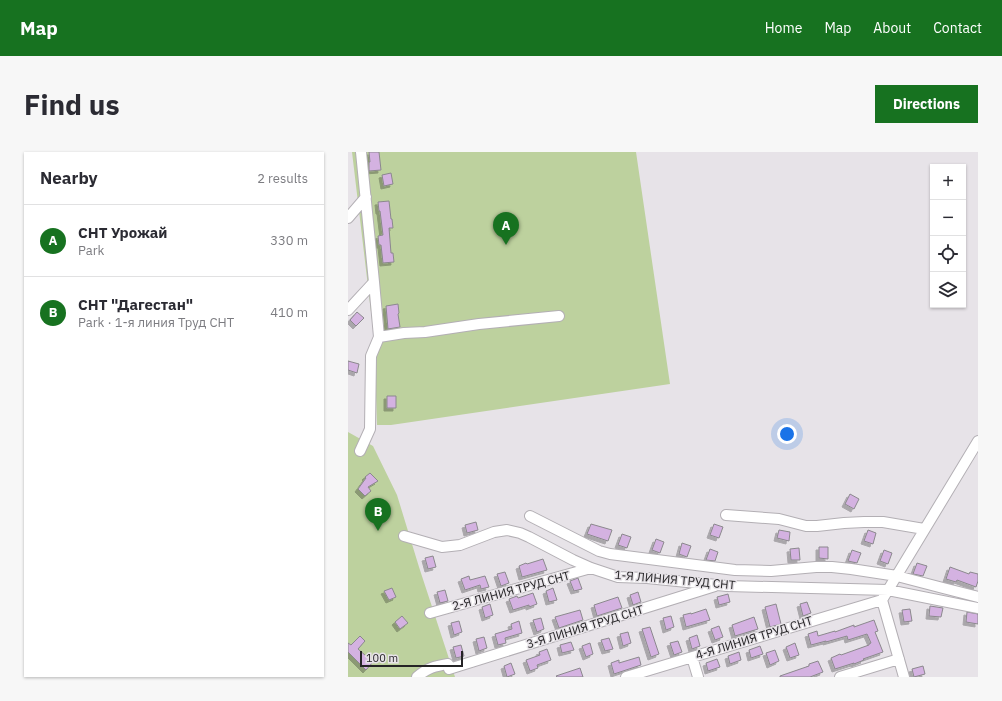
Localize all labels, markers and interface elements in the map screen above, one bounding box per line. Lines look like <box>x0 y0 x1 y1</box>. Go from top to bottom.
text: Map <box>20 16 58 40</box>
text: Home <box>765 19 802 37</box>
text: Map <box>824 19 851 37</box>
text: About <box>873 19 911 37</box>
text: Contact <box>933 19 982 37</box>
button: Directions <box>875 85 978 123</box>
text: Find us <box>24 86 120 123</box>
map controls <box>930 164 966 308</box>
button: + <box>930 164 966 200</box>
text: Nearby <box>40 167 98 189</box>
text: 2 results <box>257 170 308 187</box>
button: − <box>930 200 966 236</box>
pin: A <box>493 212 519 245</box>
text: СНТ Урожай <box>78 223 168 242</box>
text: A <box>49 232 57 249</box>
text: 330 m <box>270 232 308 249</box>
button: locate <box>930 236 966 272</box>
text: Park <box>78 242 104 259</box>
button: layers <box>930 272 966 308</box>
text: СНТ "Дагестан" <box>78 295 193 314</box>
text: B <box>49 304 57 321</box>
text: 410 m <box>270 304 308 321</box>
text: Park · 1-я линия Труд СНТ <box>78 314 234 331</box>
your location <box>777 424 797 444</box>
pin: B <box>365 498 391 531</box>
street label: 1-Я ЛИНИЯ ТРУД СНТ <box>614 567 736 592</box>
street label: 2-Я ЛИНИЯ ТРУД СНТ <box>450 568 572 613</box>
street label: 3-Я ЛИНИЯ ТРУД СНТ <box>525 602 645 651</box>
street label: 4-Я ЛИНИЯ ТРУД СНТ <box>694 613 814 662</box>
scale bar <box>360 649 463 668</box>
text: 100 m <box>366 651 398 665</box>

